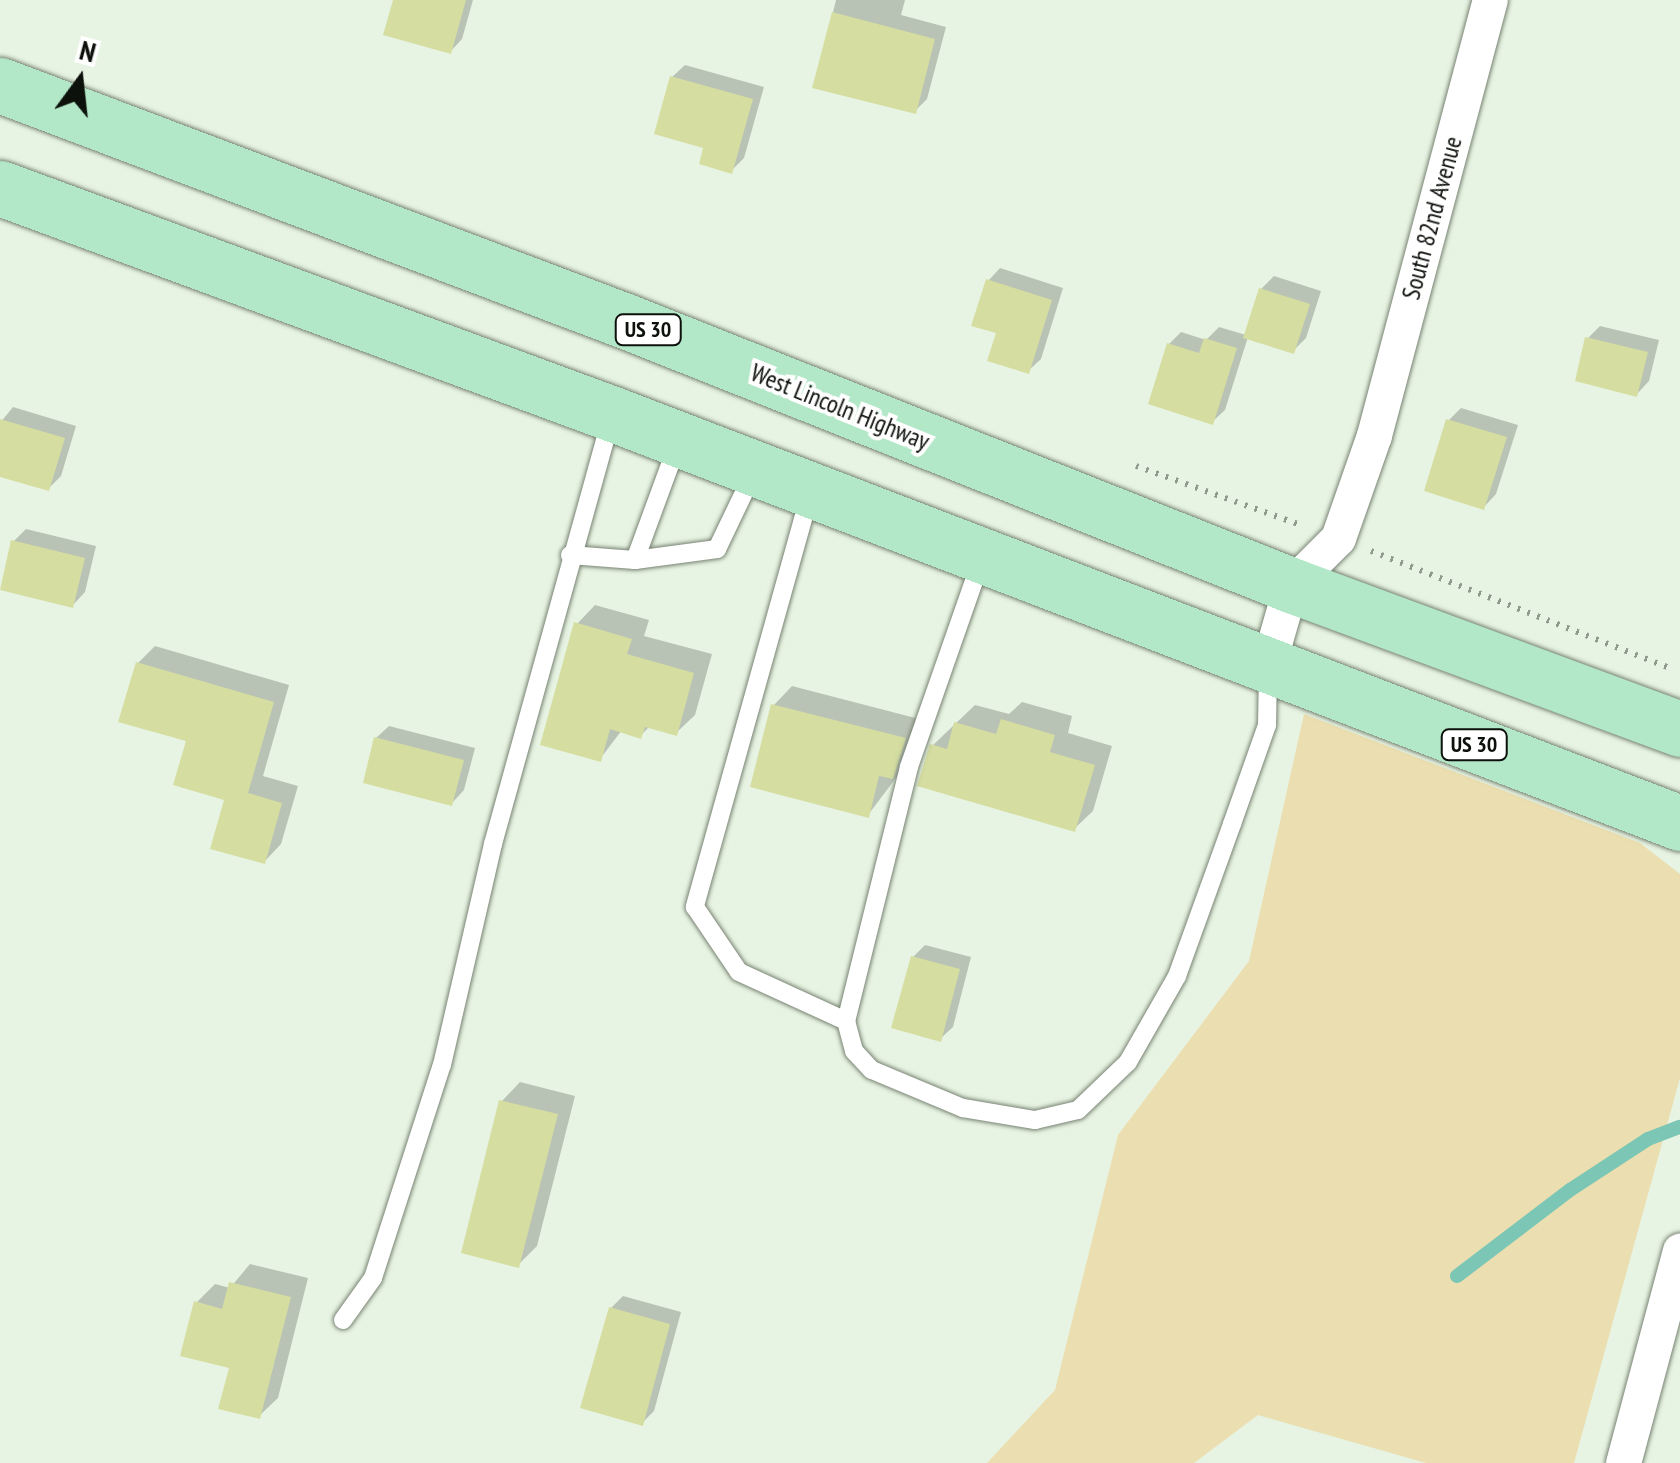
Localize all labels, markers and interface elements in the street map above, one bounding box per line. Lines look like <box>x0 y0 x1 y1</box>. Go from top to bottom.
north arrow <box>30 30 130 130</box>
text: N <box>76 31 100 70</box>
street label: South 82nd Avenue <box>1396 133 1468 303</box>
road number: US 30 <box>613 313 683 347</box>
street label: West Lincoln Highway <box>746 358 934 456</box>
road number: US 30 <box>1439 728 1509 762</box>

